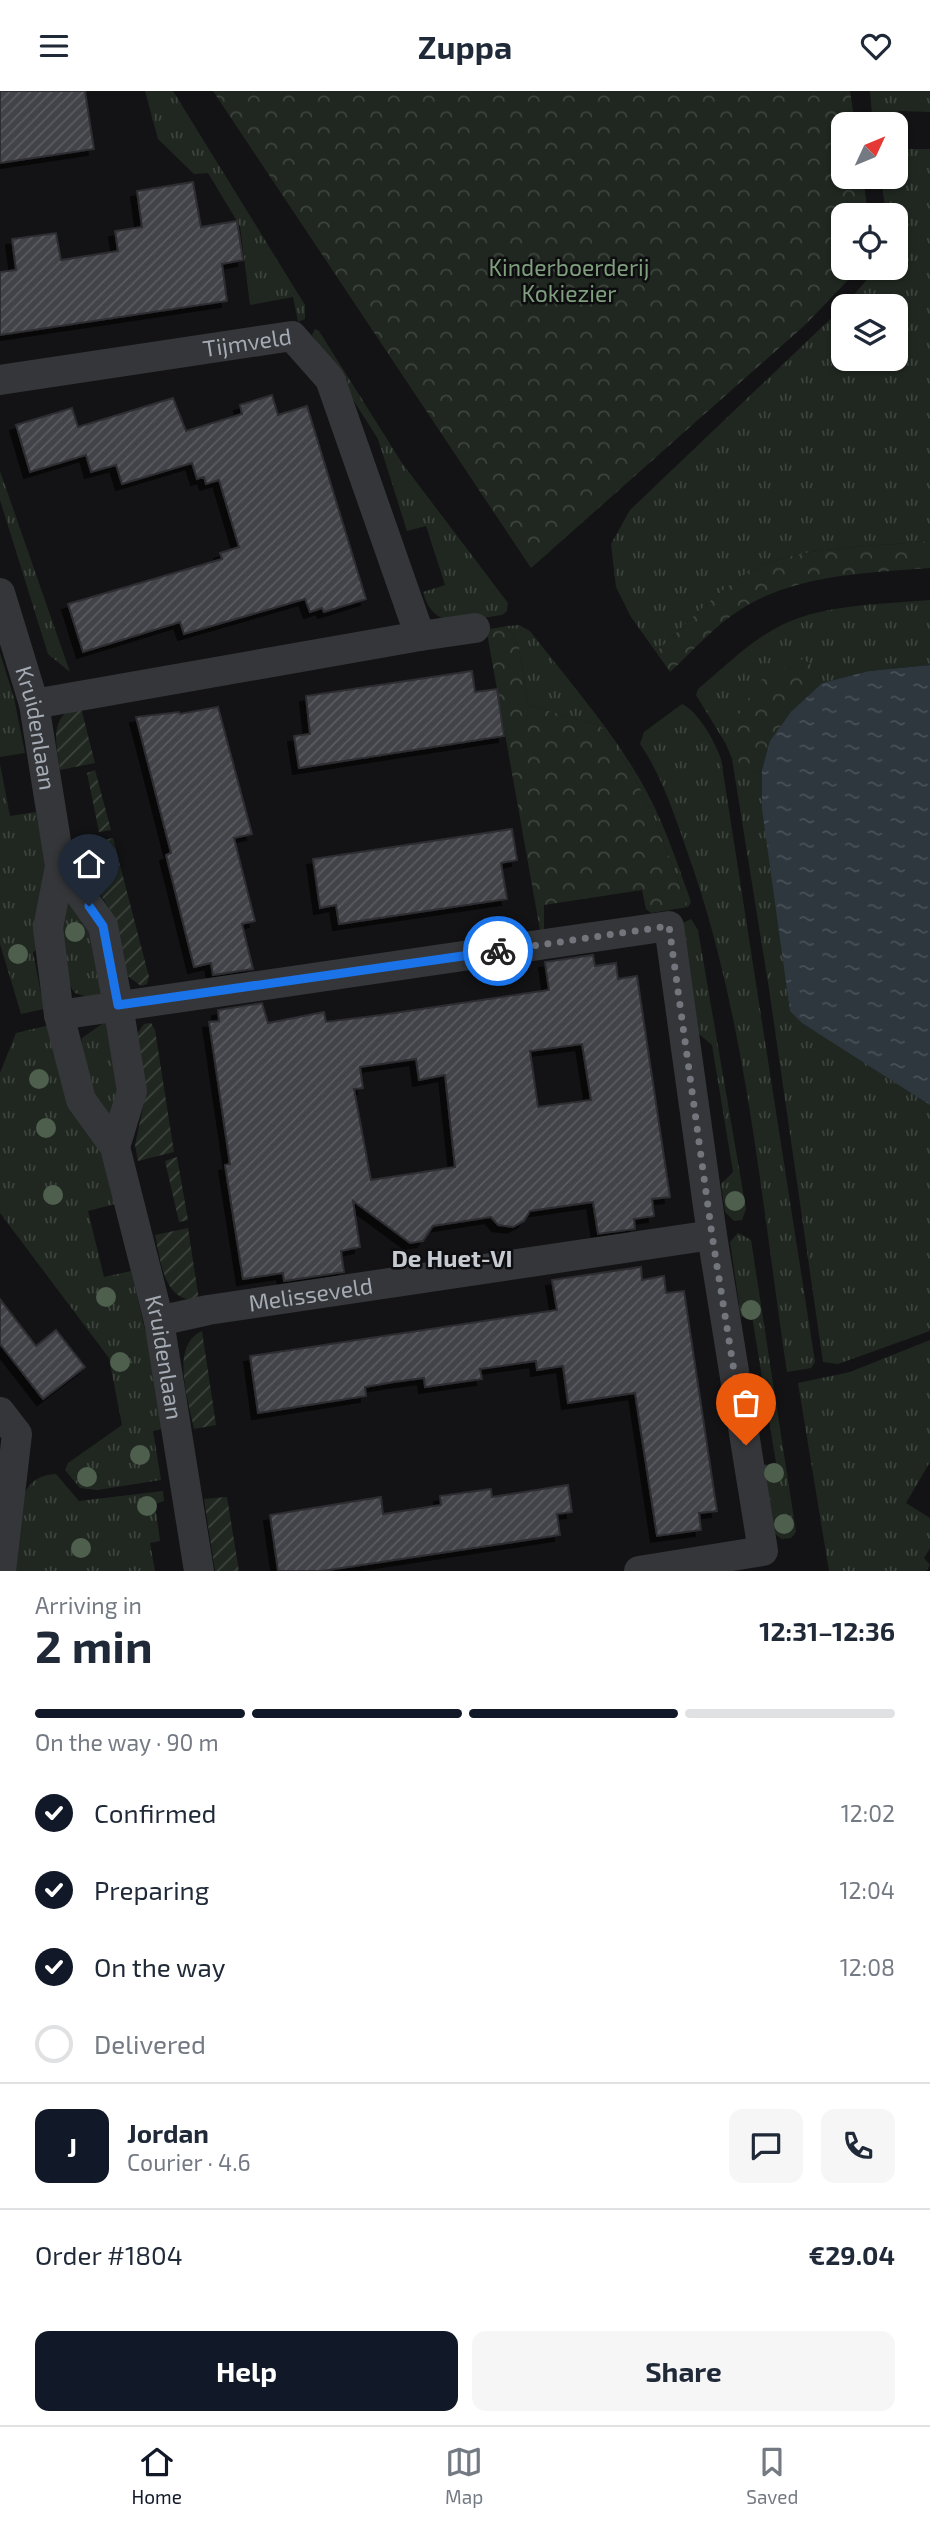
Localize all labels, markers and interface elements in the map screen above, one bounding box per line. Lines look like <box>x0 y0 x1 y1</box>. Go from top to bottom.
icon: menu <box>35 27 73 65</box>
text: Zuppa <box>418 27 512 65</box>
icon: heart <box>857 27 895 65</box>
north arrow <box>831 112 908 189</box>
map controls <box>831 112 908 371</box>
button: locate <box>831 203 908 280</box>
park label: Kinderboerderij Kokiezier <box>488 253 650 307</box>
button: layers <box>831 294 908 371</box>
street label: Tijmveld <box>201 321 293 362</box>
street label: Kruidenlaan <box>10 662 63 792</box>
pin <box>59 834 119 906</box>
icon: home <box>70 845 108 883</box>
courier <box>463 916 533 986</box>
icon: bike <box>479 932 517 970</box>
district label: De Huet-VI <box>391 1243 513 1272</box>
street label: Melisseveld <box>247 1271 374 1317</box>
street label: Kruidenlaan <box>140 1292 190 1422</box>
pin <box>716 1373 776 1445</box>
icon: bag <box>727 1384 765 1422</box>
text: Arriving in <box>35 1591 142 1619</box>
text: 12:31–12:36 <box>759 1615 895 1646</box>
text: 2 min <box>35 1617 153 1672</box>
text: On the way · 90 m <box>35 1728 219 1756</box>
icon: check <box>35 1794 73 1832</box>
text: Confirmed <box>94 1797 217 1828</box>
text: 12:02 <box>841 1799 895 1827</box>
icon: check <box>35 1871 73 1909</box>
text: Preparing <box>94 1874 209 1905</box>
text: 12:04 <box>839 1876 895 1904</box>
icon: check <box>35 1948 73 1986</box>
text: On the way <box>94 1951 225 1982</box>
text: 12:08 <box>840 1953 895 1981</box>
text: Delivered <box>94 2028 206 2059</box>
button: chat <box>729 2109 803 2183</box>
button: phone <box>821 2109 895 2183</box>
text: Jordan <box>127 2117 209 2148</box>
text: J <box>67 2131 77 2162</box>
text: Courier · 4.6 <box>127 2148 251 2176</box>
text: Order #1804 <box>35 2239 183 2270</box>
text: €29.04 <box>809 2239 895 2270</box>
button: Help <box>35 2331 458 2411</box>
button: Share <box>472 2331 895 2411</box>
tab: Home <box>132 2443 182 2508</box>
tab: Map <box>445 2443 483 2508</box>
tab: Saved <box>746 2443 798 2508</box>

